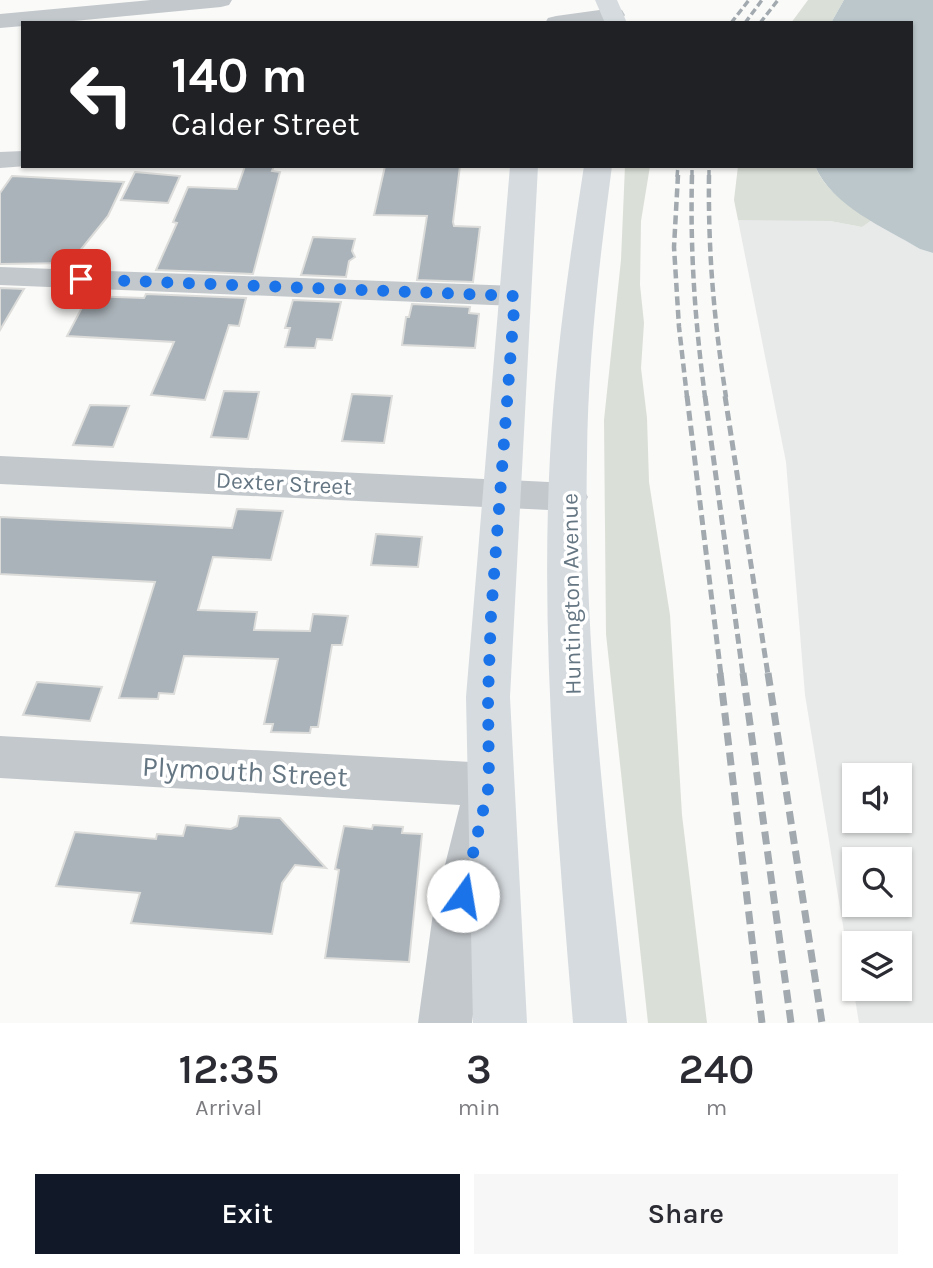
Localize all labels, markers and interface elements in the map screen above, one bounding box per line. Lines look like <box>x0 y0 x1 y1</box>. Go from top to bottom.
text: 140 m <box>171 47 308 104</box>
icon: left <box>56 49 147 140</box>
text: Calder Street <box>171 106 360 143</box>
pin <box>51 249 111 309</box>
icon: arrive <box>62 260 100 298</box>
street label: Dexter Street <box>215 466 353 501</box>
street label: Huntington Avenue <box>556 493 587 695</box>
street label: Plymouth Street <box>141 750 349 793</box>
map controls <box>842 763 912 1001</box>
button: sound <box>842 763 912 833</box>
button: search <box>842 847 912 917</box>
position arrow <box>426 859 500 933</box>
button: layers <box>842 931 912 1001</box>
text: 12:35 <box>179 1044 279 1094</box>
text: 3 <box>466 1044 492 1094</box>
text: 240 <box>679 1044 754 1094</box>
text: Arrival <box>195 1094 263 1121</box>
text: min <box>458 1094 500 1121</box>
text: m <box>706 1094 727 1121</box>
button: Exit <box>35 1174 460 1254</box>
button: Share <box>474 1174 898 1254</box>

